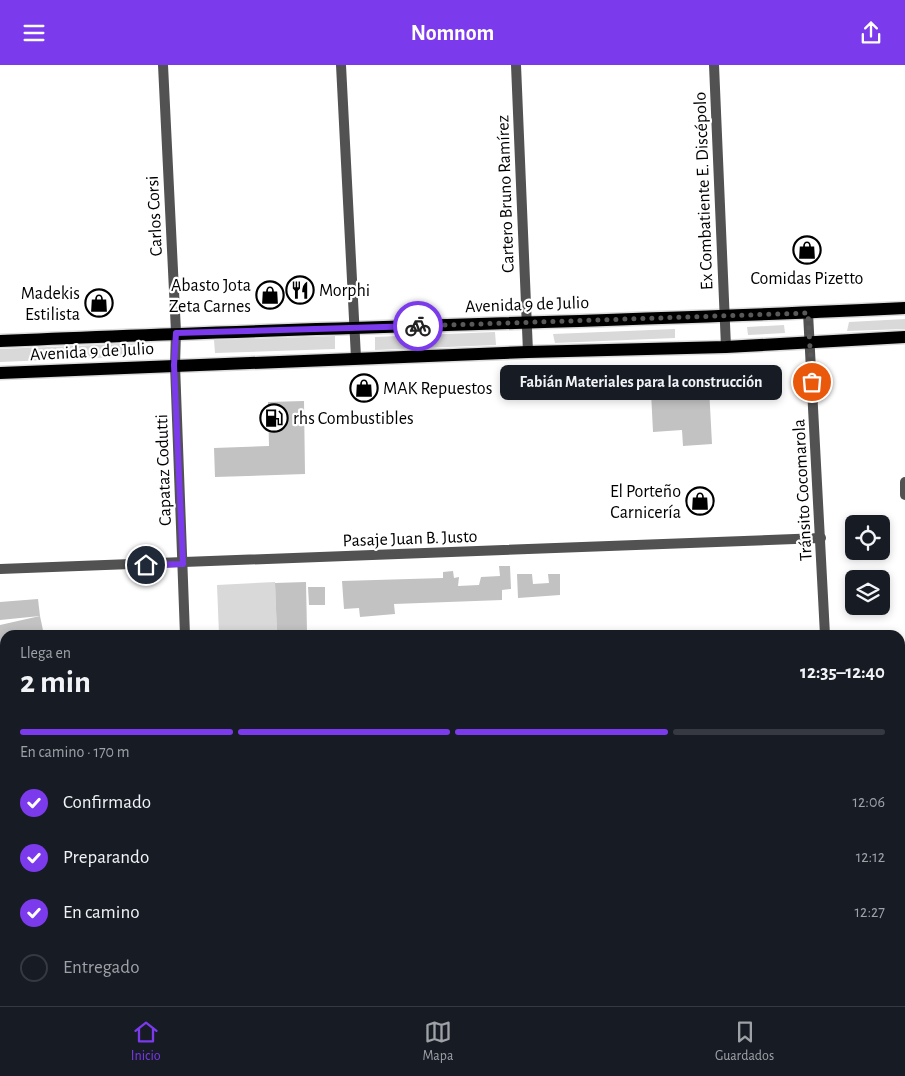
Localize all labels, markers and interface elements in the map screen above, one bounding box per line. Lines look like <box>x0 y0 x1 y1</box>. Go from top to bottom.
icon: menu <box>20 19 48 47</box>
icon: share <box>857 19 885 47</box>
text: Nomnom <box>411 22 494 44</box>
street label: Ex Combatiente E. Discépolo <box>692 91 716 290</box>
street label: Cartero Bruno Ramírez <box>494 115 518 273</box>
street label: Carlos Corsi <box>144 175 166 257</box>
shop icon: Comidas Pizetto <box>792 235 822 265</box>
place label: Comidas Pizetto <box>751 270 864 288</box>
restaurant icon: Morphi <box>285 275 315 305</box>
place label: Abasto Jota Zeta Carnes <box>169 277 251 316</box>
shop icon: Abasto Jota Zeta Carnes <box>255 280 285 310</box>
place label: Morphi <box>319 282 370 300</box>
place label: Madekis Estilista <box>21 285 80 324</box>
shop icon: Madekis Estilista <box>84 288 114 318</box>
street label: Avenida 9 de Julio <box>465 294 590 316</box>
courier <box>393 301 443 351</box>
icon: bike <box>404 312 432 340</box>
street label: Avenida 9 de Julio <box>30 340 155 364</box>
pin <box>791 361 833 403</box>
callout: Fabián Materiales para la construcción <box>500 365 782 399</box>
icon: bag <box>798 368 826 396</box>
shop icon: MAK Repuestos <box>349 373 379 403</box>
text: Fabián Materiales para la construcción <box>520 374 762 390</box>
place label: MAK Repuestos <box>383 380 492 398</box>
fuel station icon: rhs Combustibles <box>259 403 289 433</box>
place label: rhs Combustibles <box>293 410 414 428</box>
street label: Capataz Codutti <box>153 414 175 526</box>
street label: Tránsito Cocomarola <box>790 418 816 562</box>
place label: El Porteño Carnicería <box>610 483 681 522</box>
shop icon: El Porteño Carnicería <box>685 486 715 516</box>
map controls <box>845 515 890 615</box>
button: locate <box>845 515 890 560</box>
street label: Pasaje Juan B. Justo <box>342 528 478 550</box>
pin <box>125 544 167 586</box>
icon: home <box>132 551 160 579</box>
button: layers <box>845 570 890 615</box>
text: Llega en <box>20 645 71 661</box>
text: 12:35–12:40 <box>800 663 885 682</box>
text: 2 min <box>20 666 91 698</box>
text: En camino · 170 m <box>20 744 129 760</box>
icon: check <box>20 789 48 817</box>
text: Confirmado <box>63 793 151 812</box>
text: 12:06 <box>853 794 885 810</box>
icon: check <box>20 844 48 872</box>
text: Preparando <box>63 848 149 867</box>
text: 12:12 <box>856 849 885 865</box>
icon: check <box>20 899 48 927</box>
text: En camino <box>63 903 140 922</box>
text: 12:27 <box>855 904 885 920</box>
text: Entregado <box>63 958 139 977</box>
tab: Inicio <box>131 1018 161 1065</box>
tab: Mapa <box>422 1018 453 1065</box>
tab: Guardados <box>715 1018 774 1065</box>

